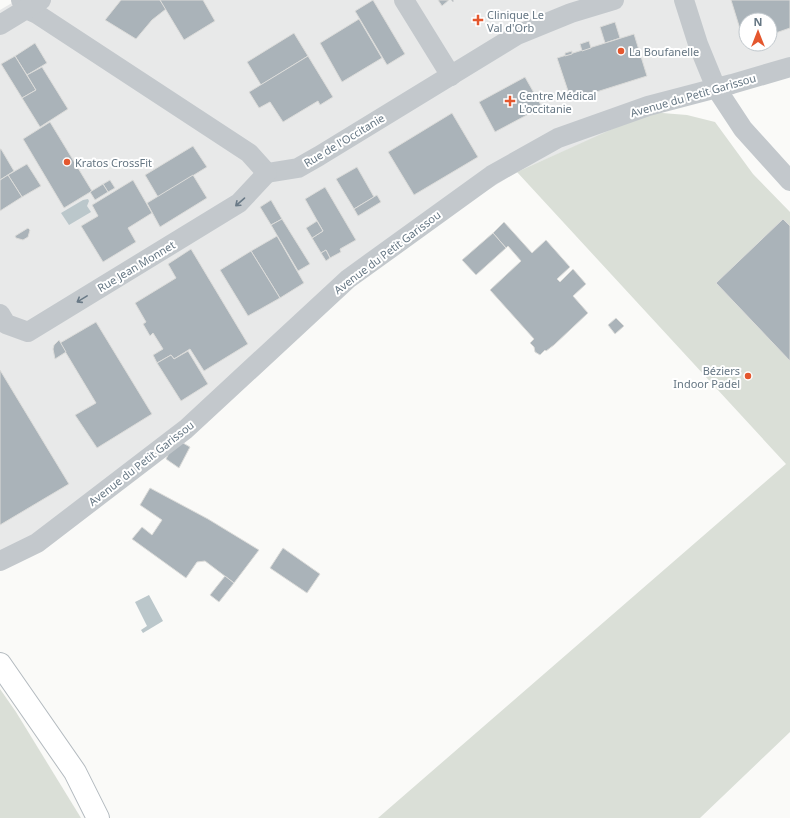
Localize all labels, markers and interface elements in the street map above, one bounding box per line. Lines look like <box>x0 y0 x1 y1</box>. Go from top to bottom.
place label: Clinique Le Val d'Orb <box>487 7 544 35</box>
north arrow <box>738 12 778 52</box>
marker: Clinique Le Val d'Orb <box>472 14 484 26</box>
text: N <box>754 14 762 29</box>
place label: La Boufanelle <box>629 44 699 59</box>
marker: La Boufanelle <box>616 46 626 56</box>
street label: Avenue du Petit Garissou <box>628 70 758 120</box>
place label: Centre Médical L'occitanie <box>519 88 596 116</box>
marker: Centre Médical L'occitanie <box>504 95 516 107</box>
street label: Rue de l'Occitanie <box>301 110 387 170</box>
place label: Kratos CrossFit <box>75 155 152 170</box>
marker: Kratos CrossFit <box>62 157 72 167</box>
one-way arrow <box>235 197 245 206</box>
street label: Avenue du Petit Garissou <box>331 207 443 297</box>
street label: Rue Jean Monnet <box>94 237 178 295</box>
one-way arrow <box>77 295 88 303</box>
place label: Béziers Indoor Padel <box>673 363 740 391</box>
marker: Béziers Indoor Padel <box>743 371 753 381</box>
street label: Avenue du Petit Garissou <box>85 417 197 509</box>

